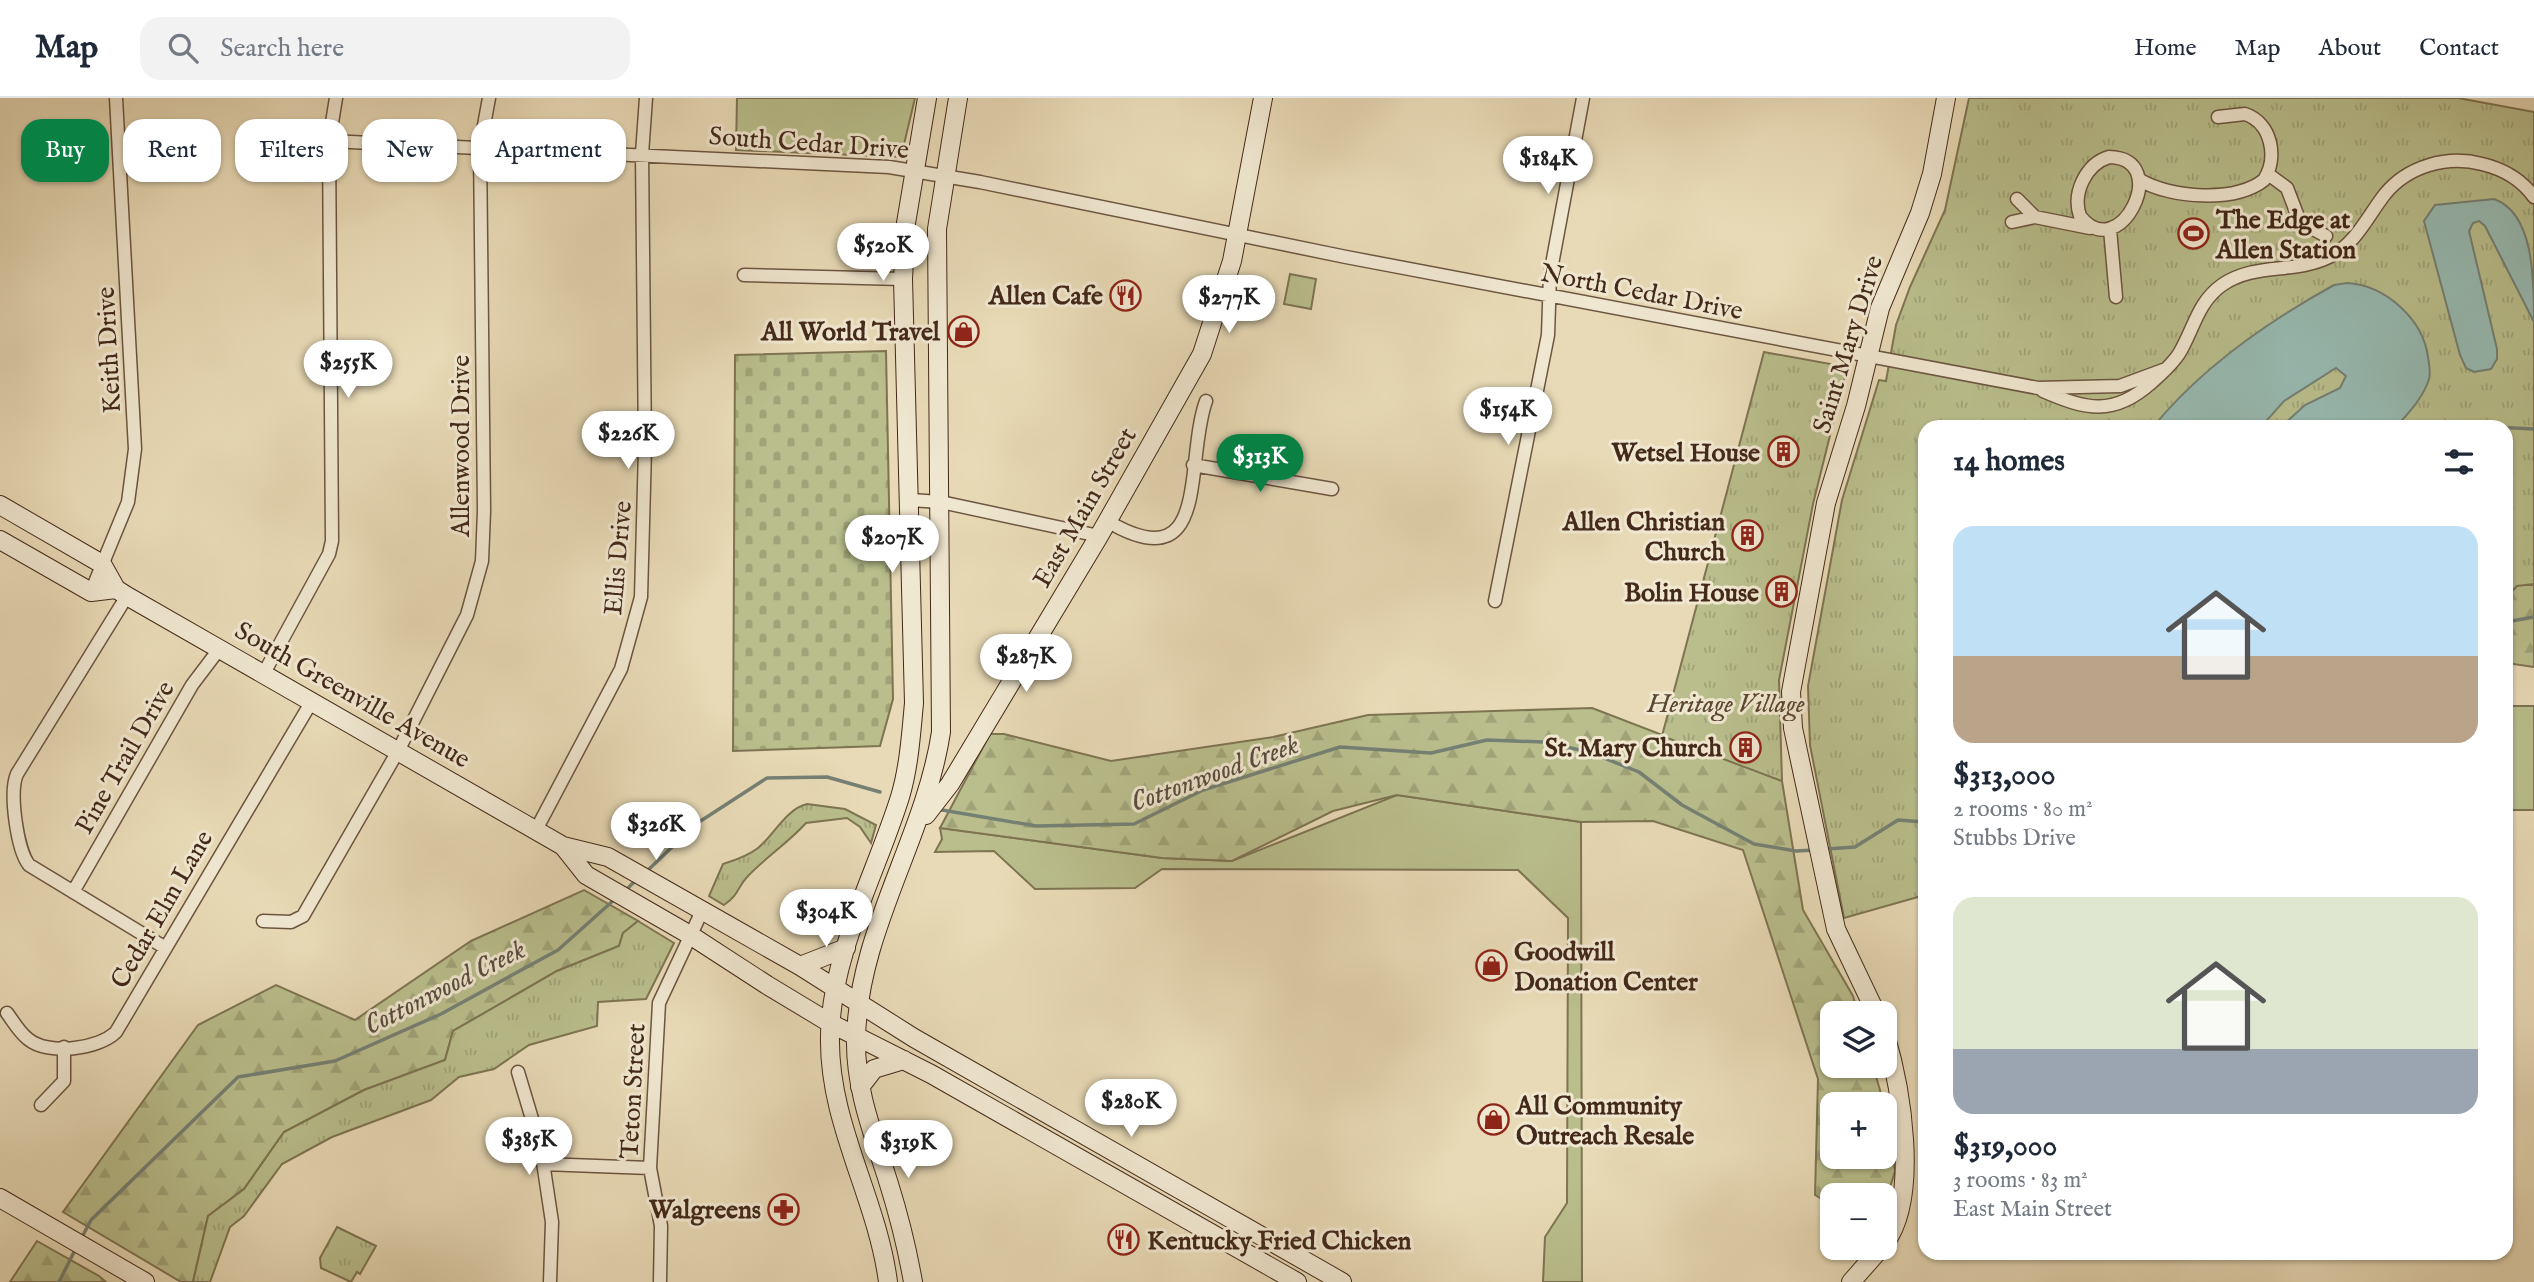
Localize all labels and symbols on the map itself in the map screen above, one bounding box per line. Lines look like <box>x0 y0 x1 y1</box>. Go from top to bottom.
street label: South Cedar Drive <box>708 120 910 167</box>
pin: $184K <box>1499 136 1597 196</box>
place label: The Edge at Allen Station <box>2215 204 2356 267</box>
sports icon: The Edge at Allen Station <box>2176 217 2210 251</box>
pin: $520K <box>834 223 932 283</box>
street label: Saint Mary Drive <box>1806 252 1891 437</box>
street label: North Cedar Drive <box>1538 257 1746 328</box>
pin: $277K <box>1180 275 1278 335</box>
restaurant icon: Allen Cafe <box>1109 278 1143 312</box>
place label: Allen Cafe <box>988 280 1103 313</box>
street label: Keith Drive <box>90 286 129 414</box>
shop icon: All World Travel <box>946 314 980 348</box>
place label: All World Travel <box>760 316 941 349</box>
pin: $255K <box>299 341 397 400</box>
street label: Allenwood Drive <box>445 355 478 538</box>
pin: $154K <box>1459 388 1557 447</box>
pin: $226K <box>579 412 677 471</box>
street label: East Main Street <box>1026 422 1145 594</box>
pin: $313K <box>1211 434 1309 494</box>
building icon: Wetsel House <box>1766 435 1800 469</box>
place label: Wetsel House <box>1610 437 1760 470</box>
street label: Ellis Drive <box>597 500 640 617</box>
place label: Allen Christian Church <box>1562 506 1726 569</box>
pin: $207K <box>843 516 941 575</box>
building icon: Allen Christian Church <box>1731 519 1765 553</box>
building icon: Bolin House <box>1765 575 1799 609</box>
place label: Bolin House <box>1624 577 1759 610</box>
street label: South Greenville Avenue <box>229 614 476 776</box>
pin: $287K <box>977 634 1075 694</box>
street label: Pine Trail Drive <box>68 675 182 840</box>
park label: Heritage Village <box>1646 688 1805 722</box>
water label: Cottonwood Creek <box>1126 728 1304 821</box>
building icon: St. Mary Church <box>1728 730 1762 764</box>
place label: St. Mary Church <box>1545 732 1723 765</box>
pin: $326K <box>607 802 705 862</box>
street label: Cedar Elm Lane <box>104 825 221 995</box>
pin: $304K <box>777 890 875 949</box>
water label: Cottonwood Creek <box>359 933 532 1044</box>
place label: Goodwill Donation Center <box>1514 936 1698 999</box>
shop icon: Goodwill Donation Center <box>1474 949 1508 983</box>
street label: Teton Street <box>613 1022 654 1160</box>
pin: $280K <box>1082 1080 1180 1139</box>
place label: All Community Outreach Resale <box>1515 1090 1694 1153</box>
shop icon: All Community Outreach Resale <box>1476 1103 1510 1137</box>
pin: $385K <box>480 1118 578 1177</box>
pin: $319K <box>859 1121 957 1180</box>
pharmacy icon: Walgreens <box>767 1192 801 1226</box>
place label: Walgreens <box>648 1194 761 1227</box>
restaurant icon: Kentucky Fried Chicken <box>1107 1223 1141 1257</box>
place label: Kentucky Fried Chicken <box>1147 1225 1412 1258</box>

